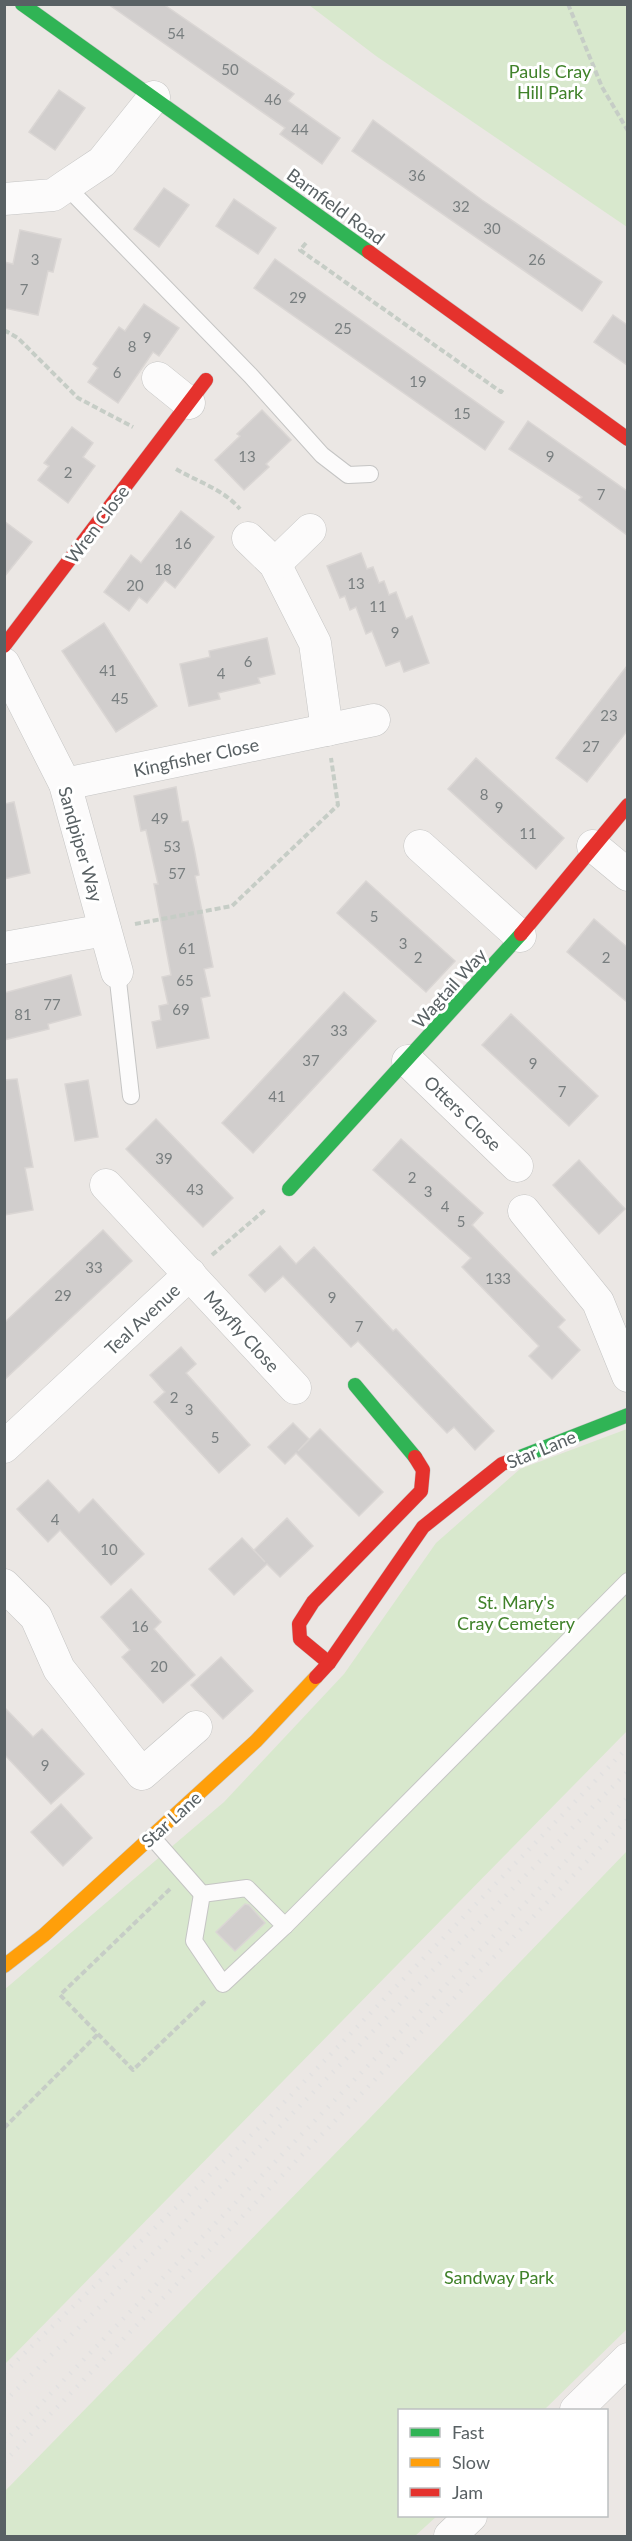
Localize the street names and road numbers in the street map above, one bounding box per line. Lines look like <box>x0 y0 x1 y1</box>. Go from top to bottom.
street label: Barnfield Road <box>283 163 389 249</box>
street label: Wren Close <box>61 481 133 567</box>
street label: Kingfisher Close <box>131 733 261 781</box>
street label: Sandpiper Way <box>54 784 108 905</box>
street label: Wagtail Way <box>407 943 491 1032</box>
street label: Otters Close <box>420 1071 506 1155</box>
street label: Teal Avenue <box>100 1279 184 1359</box>
street label: Mayfly Close <box>200 1286 284 1376</box>
street label: Star Lane <box>503 1425 579 1473</box>
street label: Star Lane <box>136 1786 206 1852</box>

